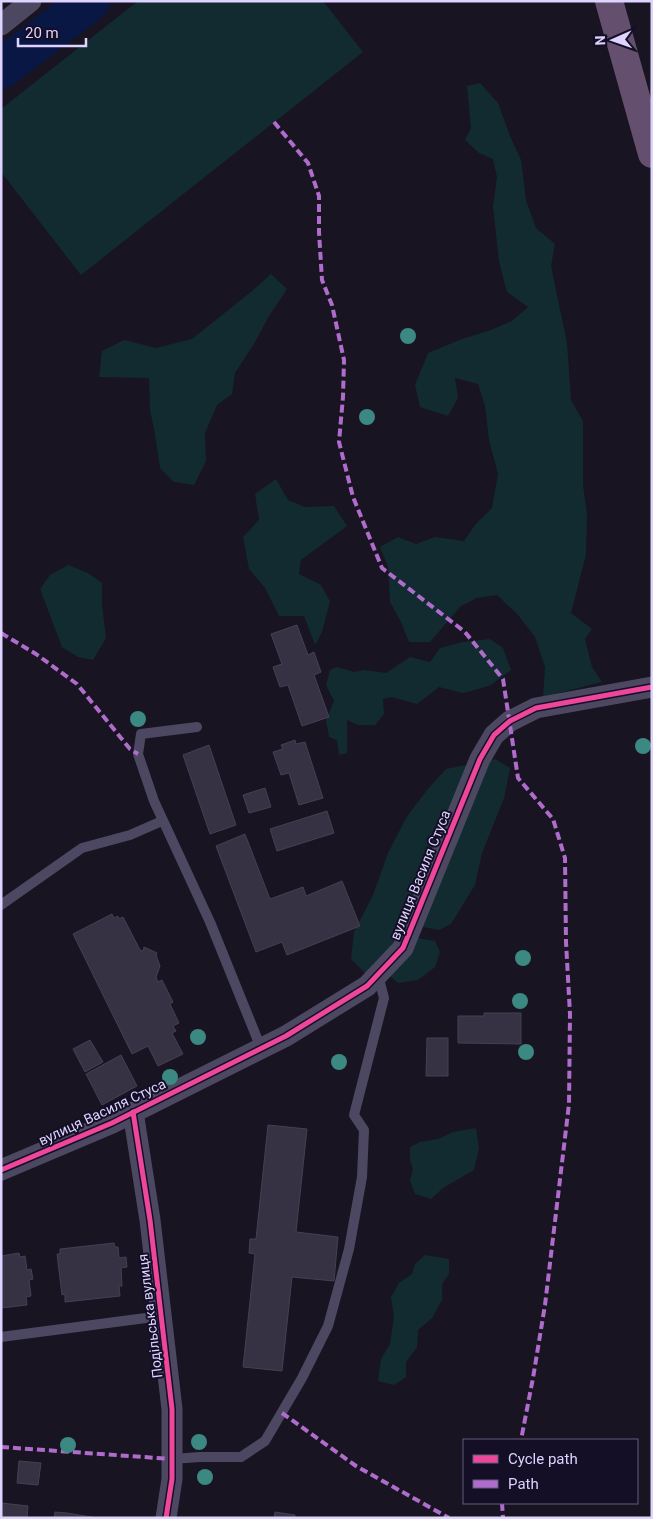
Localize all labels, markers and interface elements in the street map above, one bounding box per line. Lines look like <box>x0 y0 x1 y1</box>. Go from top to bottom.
scale bar <box>18 15 85 47</box>
north arrow <box>588 15 638 65</box>
text: 20 m <box>25 24 59 42</box>
text: N <box>592 35 608 46</box>
street label: вулиця Василя Стуса <box>387 808 453 942</box>
street label: вулиця Василя Стуса <box>36 1076 168 1148</box>
street label: Подільська вулиця <box>134 1253 166 1379</box>
legend <box>463 1439 638 1504</box>
text: Cycle path <box>508 1450 578 1468</box>
text: Path <box>508 1475 539 1493</box>

